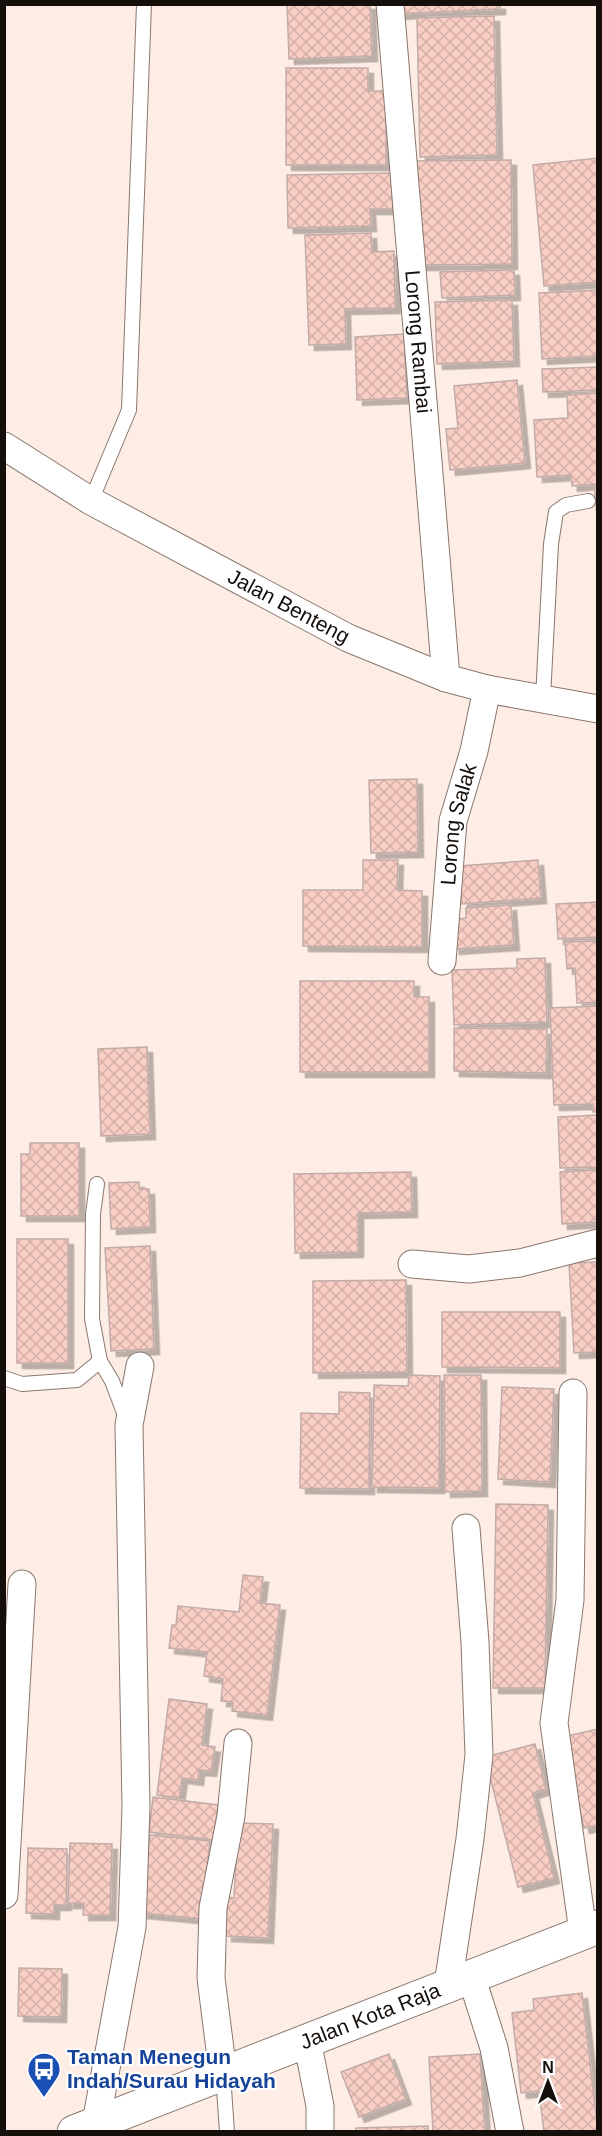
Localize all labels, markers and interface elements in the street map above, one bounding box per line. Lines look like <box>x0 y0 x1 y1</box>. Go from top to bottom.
street label: Lorong Rambai <box>401 269 436 414</box>
street label: Jalan Benteng <box>224 564 354 648</box>
street label: Lorong Salak <box>436 760 481 886</box>
street label: Jalan Kota Raja <box>297 1978 444 2053</box>
place label: Taman Menegun Indah/Surau Hidayah <box>67 2045 276 2092</box>
bus stop icon: Taman Menegun Indah/Surau Hidayah <box>26 2051 62 2098</box>
north arrow <box>518 2052 578 2112</box>
text: N <box>542 2059 554 2076</box>

